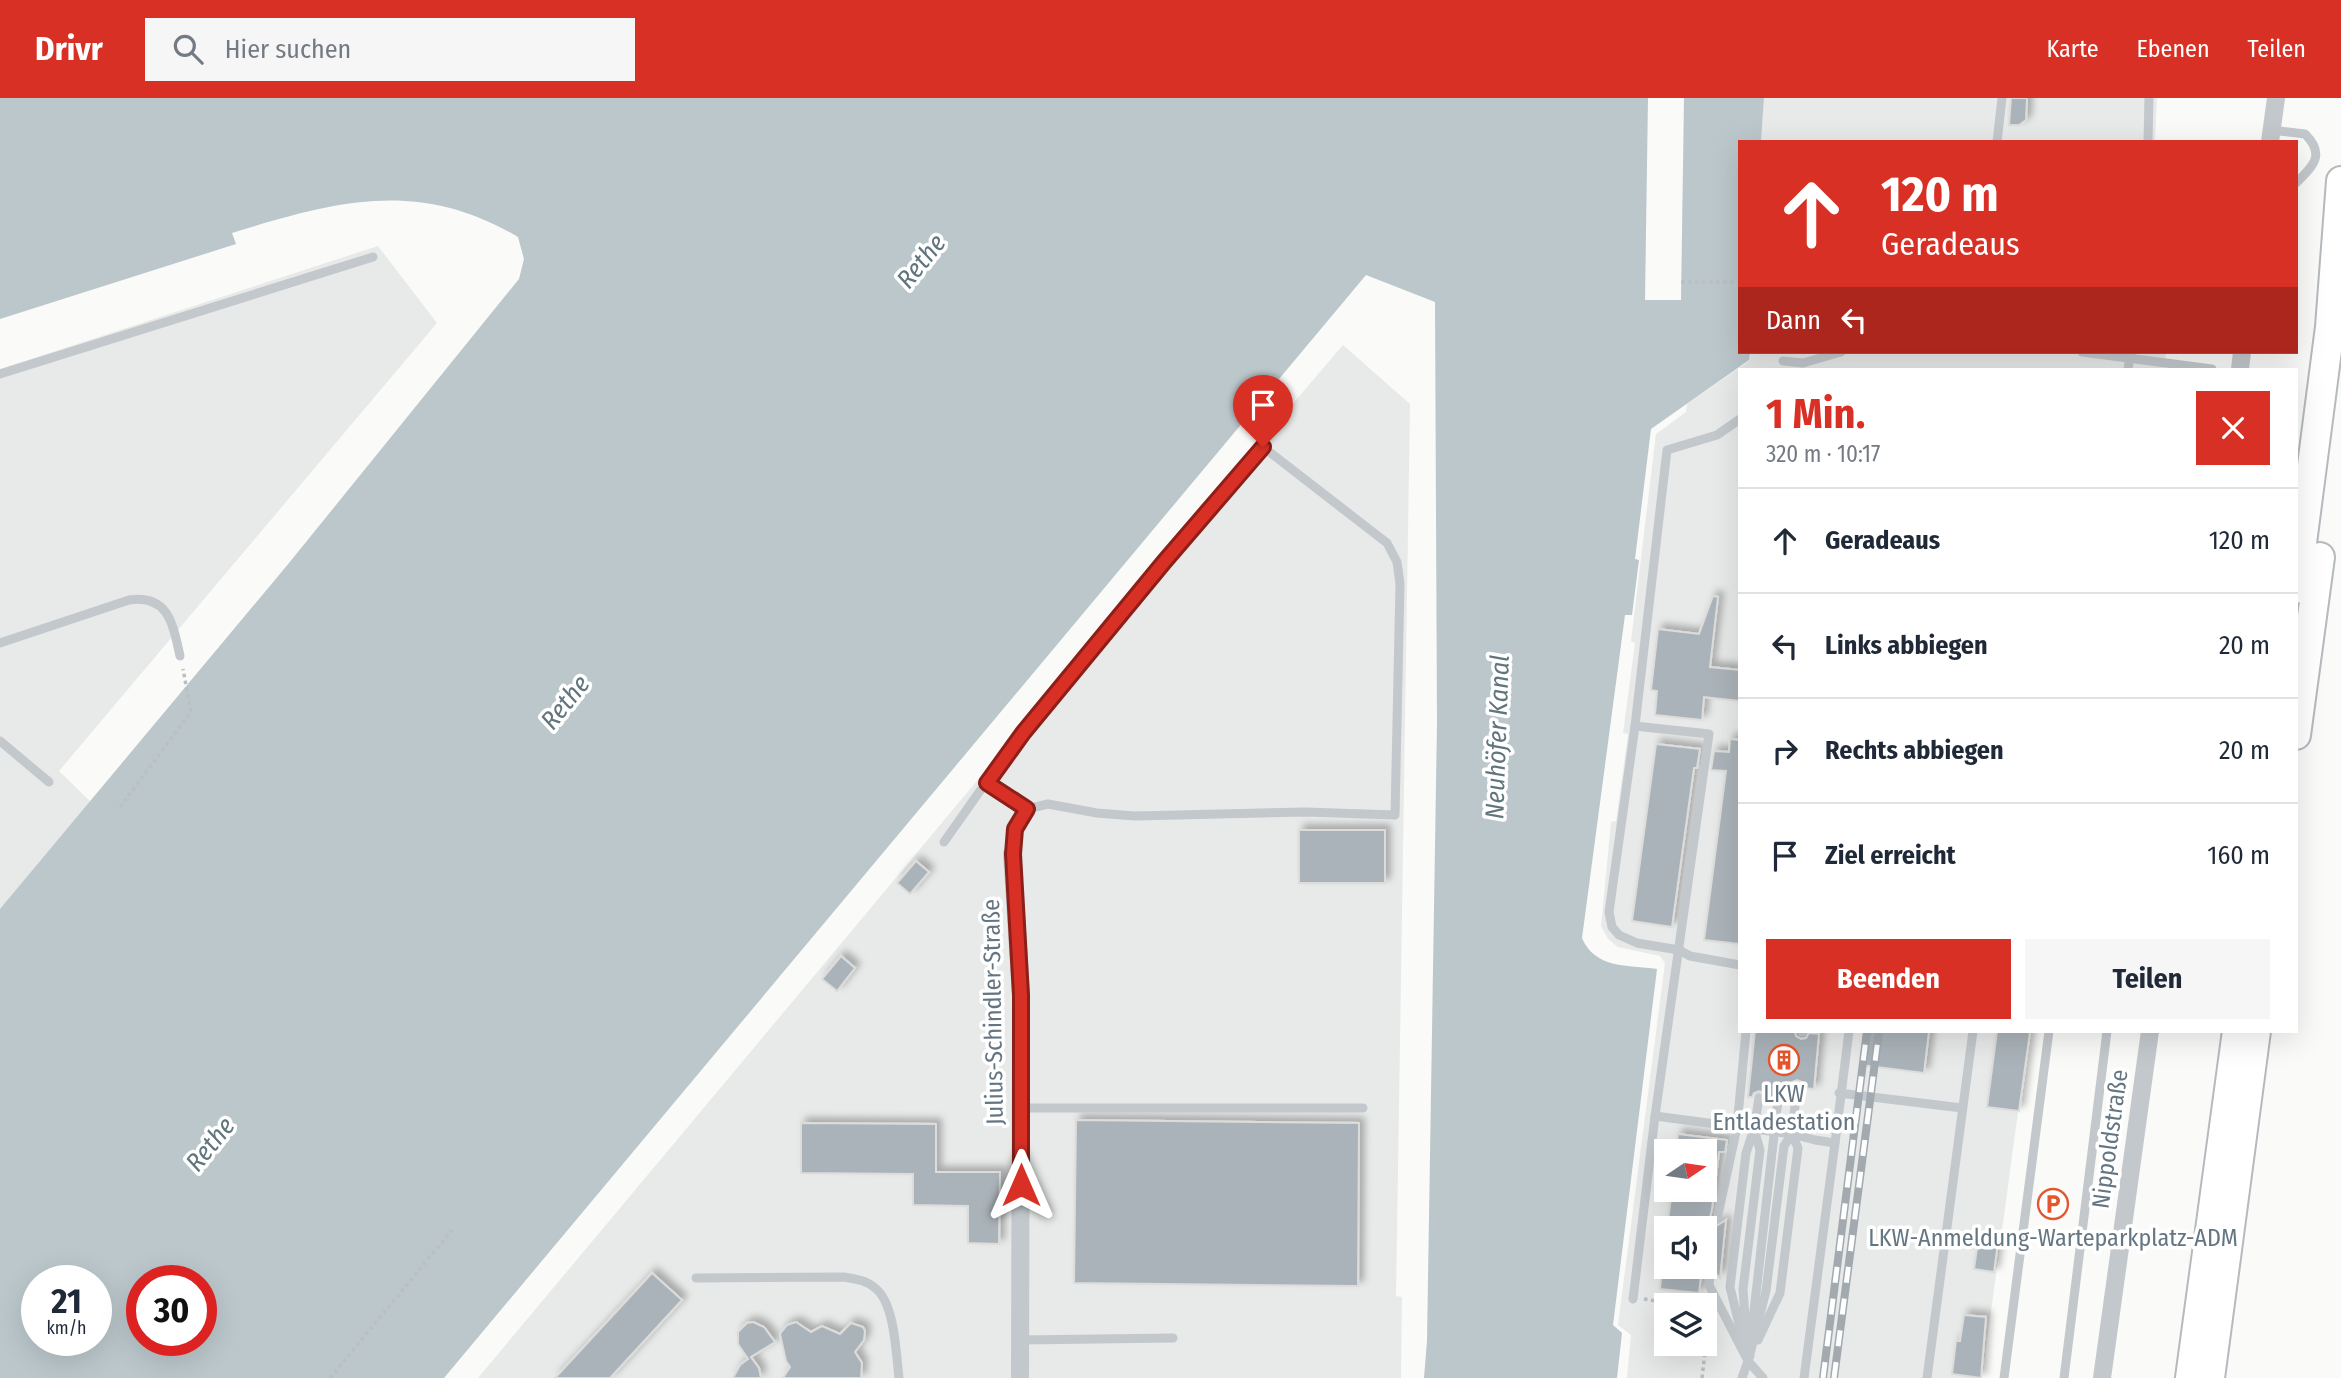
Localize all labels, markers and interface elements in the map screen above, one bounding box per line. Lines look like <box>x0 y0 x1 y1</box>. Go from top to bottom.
search box <box>145 18 635 81</box>
text: Drivr <box>35 29 103 69</box>
icon: search <box>169 30 207 68</box>
text: Hier suchen <box>225 34 351 65</box>
text: Karte <box>2047 35 2099 63</box>
text: Ebenen <box>2137 35 2210 63</box>
text: Teilen <box>2248 35 2306 63</box>
text: 120 m <box>1881 165 1999 224</box>
icon: ahead <box>1766 168 1857 259</box>
text: Geradeaus <box>1881 225 2020 263</box>
water label: Rethe <box>890 228 952 295</box>
icon: left <box>1835 301 1873 339</box>
text: Dann <box>1766 305 1821 336</box>
pin <box>1233 375 1293 447</box>
icon: arrive <box>1244 386 1282 424</box>
text: 1 Min. <box>1766 389 1865 439</box>
button: close <box>2196 391 2270 465</box>
text: 320 m · 10:17 <box>1766 440 1880 468</box>
icon: ahead <box>1766 522 1804 560</box>
text: Geradeaus <box>1825 525 1940 556</box>
text: 120 m <box>2209 525 2270 556</box>
icon: left <box>1766 627 1804 665</box>
text: Links abbiegen <box>1825 630 1988 661</box>
text: 20 m <box>2219 630 2270 661</box>
water label: Neuhöfer Kanal <box>1479 654 1516 820</box>
water label: Rethe <box>534 669 596 736</box>
icon: right <box>1766 732 1804 770</box>
text: Rechts abbiegen <box>1825 735 2004 766</box>
text: 20 m <box>2219 735 2270 766</box>
icon: arrive <box>1766 837 1804 875</box>
text: Ziel erreicht <box>1825 840 1956 871</box>
text: 160 m <box>2207 840 2270 871</box>
street label: Julius-Schindler-Straße <box>977 899 1009 1125</box>
button: Beenden <box>1766 939 2011 1019</box>
button: Teilen <box>2025 939 2270 1019</box>
building icon: LKW Entladestation <box>1767 1043 1801 1077</box>
street label: Nippoldstraße <box>2086 1068 2134 1210</box>
place label: LKW Entladestation <box>1713 1080 1855 1136</box>
water label: Rethe <box>179 1111 241 1178</box>
north arrow <box>1654 1139 1717 1202</box>
map controls <box>1654 1139 1717 1356</box>
position arrow <box>984 1148 1058 1222</box>
parking icon: LKW-Anmeldung-Warteparkplatz-ADM <box>2036 1187 2070 1221</box>
button: sound <box>1654 1216 1717 1279</box>
place label: LKW-Anmeldung-Warteparkplatz-ADM <box>1868 1224 2238 1252</box>
speed limit sign: 30 <box>126 1265 217 1356</box>
text: 21 <box>51 1280 82 1322</box>
button: layers <box>1654 1293 1717 1356</box>
text: km/h <box>46 1317 87 1339</box>

